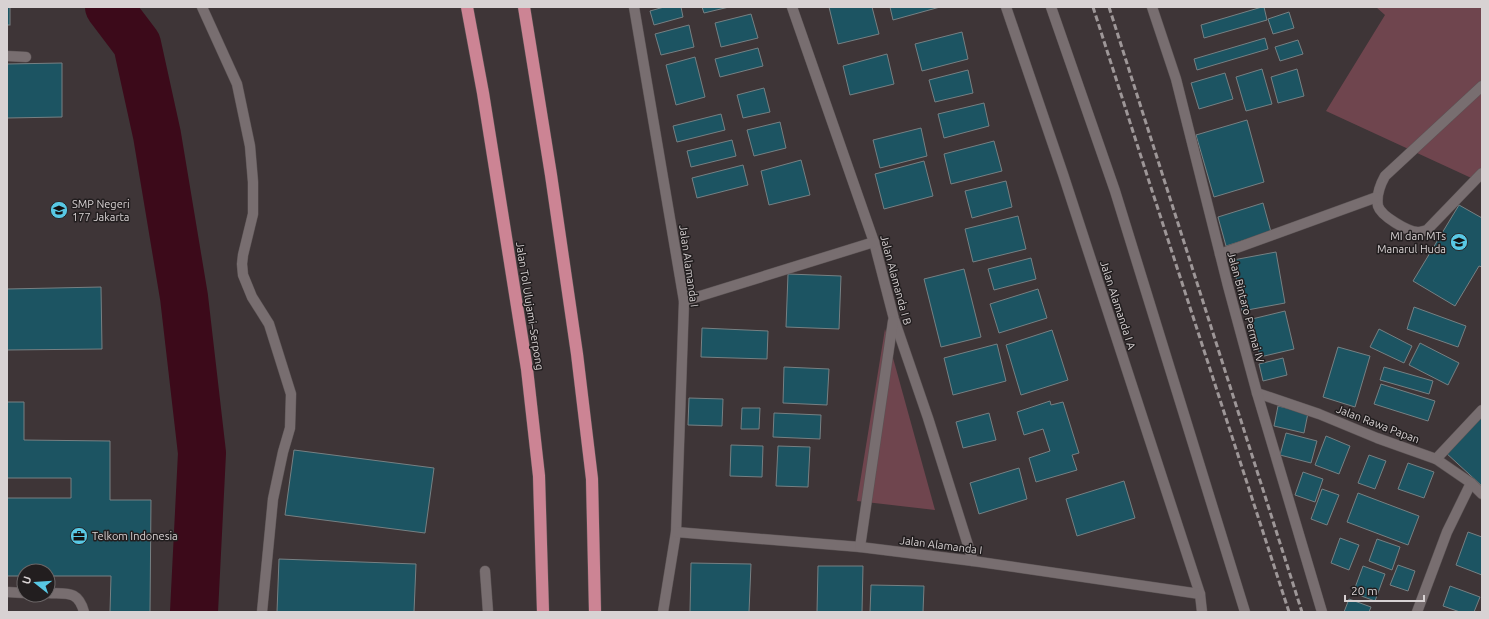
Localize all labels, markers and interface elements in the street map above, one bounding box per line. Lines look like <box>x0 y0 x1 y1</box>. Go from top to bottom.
place label: SMP Negeri 177 Jakarta <box>72 198 130 223</box>
school or university icon: SMP Negeri 177 Jakarta <box>49 200 69 220</box>
street label: Jalan Alamanda I <box>677 224 701 308</box>
place label: MI dan MTs Manarul Huda <box>1377 230 1446 255</box>
school or university icon: MI dan MTs Manarul Huda <box>1449 232 1469 252</box>
street label: Jalan Alamanda I B <box>878 234 914 326</box>
street label: Jalan Tol Ulujami–Serpong <box>514 241 546 371</box>
street label: Jalan Bintaro Permai IV <box>1225 250 1267 364</box>
street label: Jalan Alamanda I A <box>1098 259 1138 352</box>
street label: Jalan Rawa Papan <box>1335 403 1421 445</box>
office icon: Telkom Indonesia <box>69 526 89 546</box>
place label: Telkom Indonesia <box>92 530 178 542</box>
street label: Jalan Alamanda I <box>899 534 983 556</box>
north arrow <box>16 563 56 603</box>
text: U <box>20 575 33 586</box>
scale bar <box>1345 577 1424 603</box>
text: 20 m <box>1351 584 1378 597</box>

